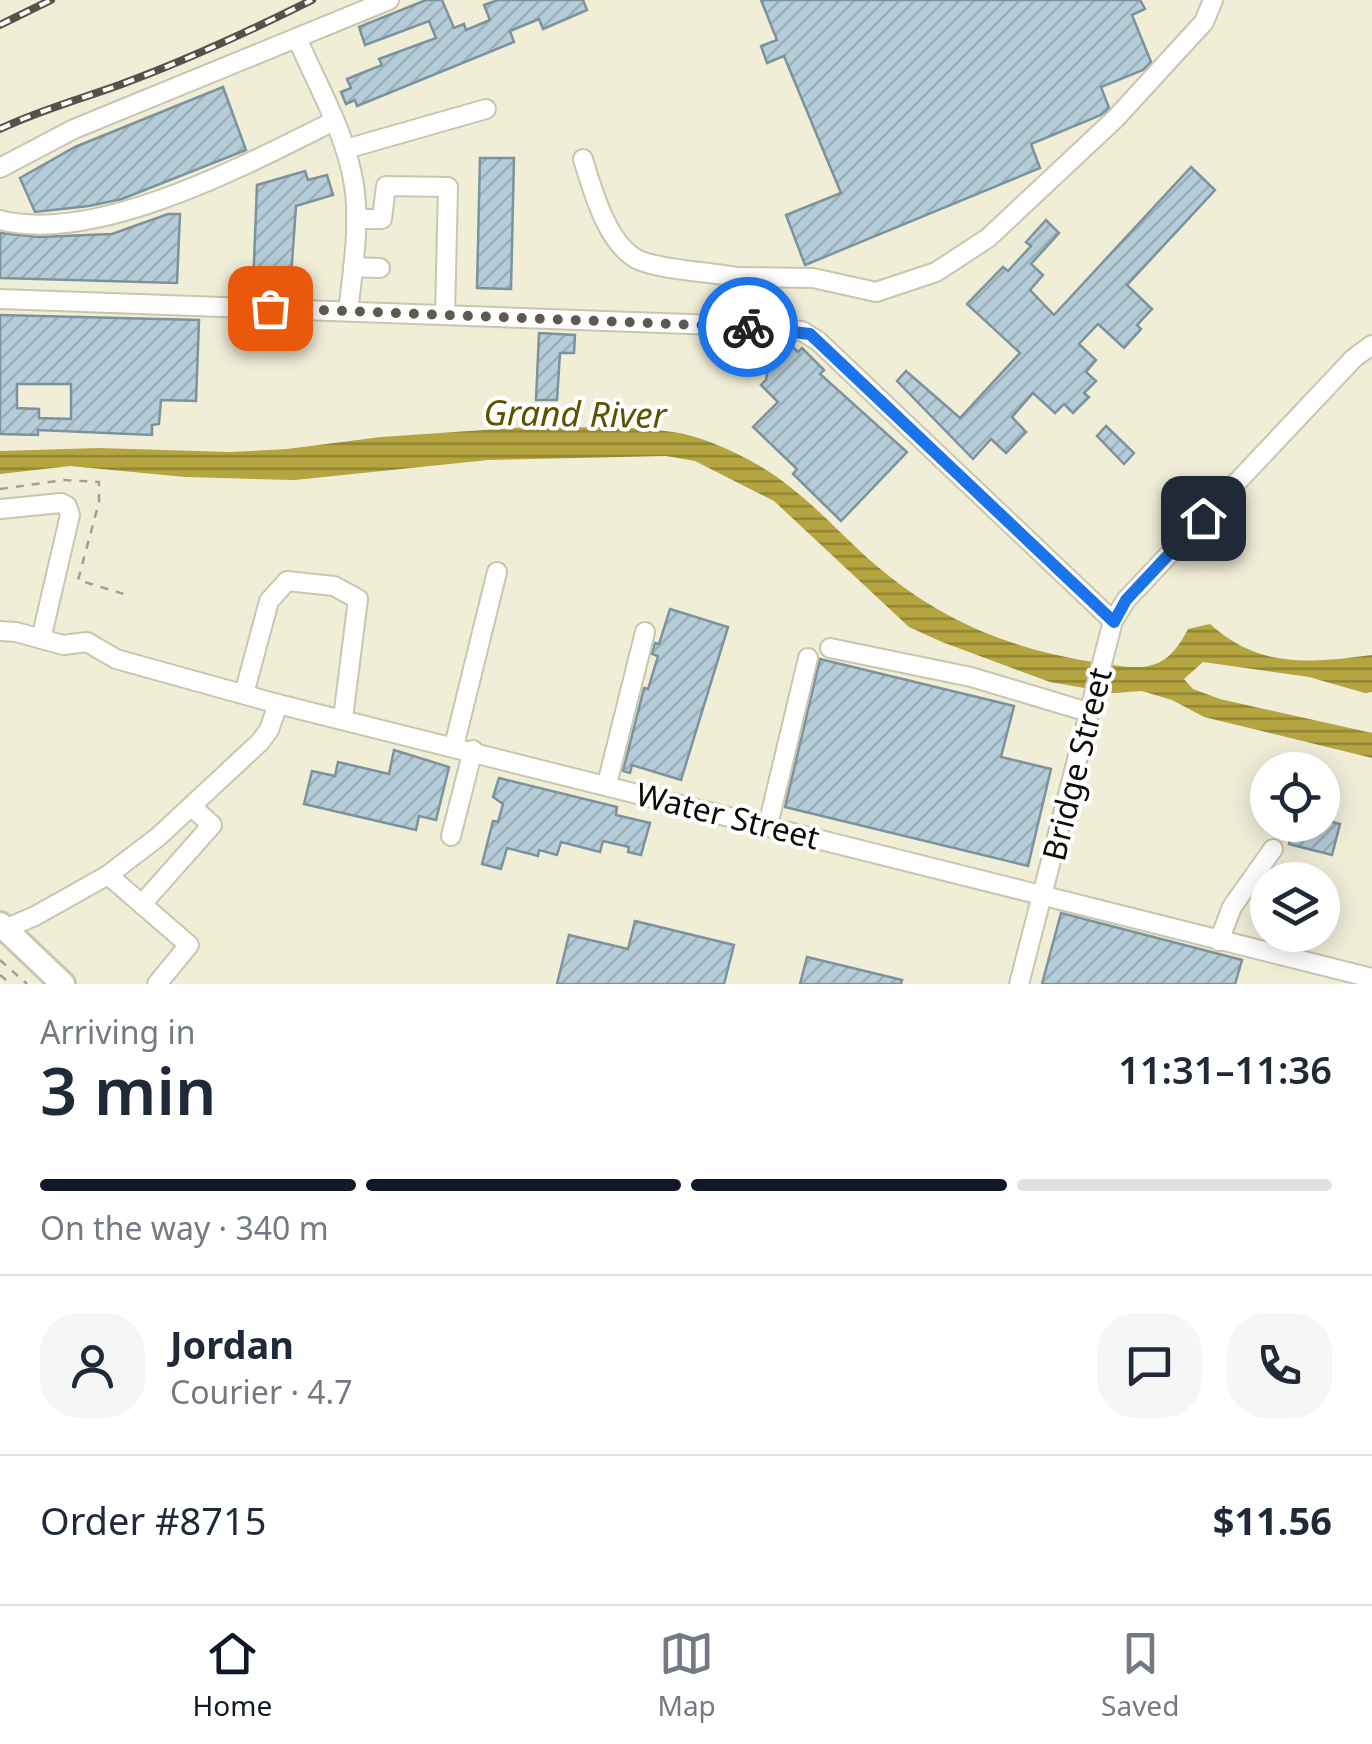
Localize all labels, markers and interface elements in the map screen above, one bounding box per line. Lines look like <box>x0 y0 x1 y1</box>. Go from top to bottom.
pin <box>228 266 313 351</box>
courier <box>698 277 798 377</box>
icon: bag <box>243 281 298 336</box>
icon: bike <box>721 300 776 355</box>
water label: Grand River <box>483 388 669 438</box>
pin <box>1161 476 1246 561</box>
icon: home <box>1176 491 1231 546</box>
street label: Bridge Street <box>1031 663 1121 865</box>
map controls <box>1250 752 1340 952</box>
button: locate <box>1250 752 1340 842</box>
street label: Water Street <box>632 771 824 859</box>
button: layers <box>1250 862 1340 952</box>
text: Arriving in <box>40 1010 195 1053</box>
text: 11:31–11:36 <box>1118 1043 1332 1095</box>
text: 3 min <box>40 1046 216 1134</box>
text: On the way · 340 m <box>40 1206 329 1249</box>
button: person <box>40 1313 145 1418</box>
button: chat <box>1097 1313 1202 1418</box>
button: phone <box>1227 1313 1332 1418</box>
text: Jordan <box>170 1318 294 1370</box>
text: Courier · 4.7 <box>170 1370 353 1413</box>
text: Order #8715 <box>40 1494 266 1546</box>
text: $11.56 <box>1213 1494 1332 1546</box>
tab: Home <box>193 1626 272 1724</box>
tab: Map <box>658 1626 716 1724</box>
tab: Saved <box>1101 1626 1179 1724</box>

